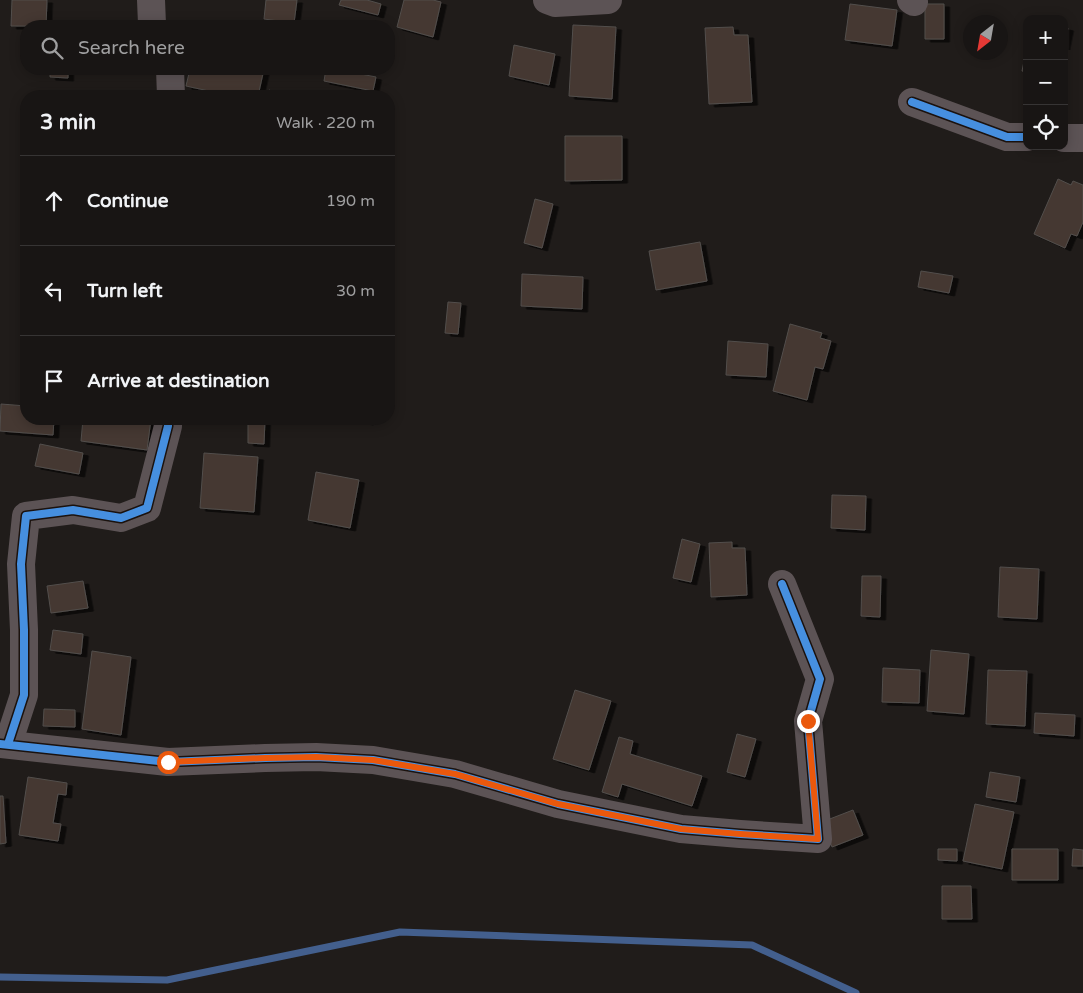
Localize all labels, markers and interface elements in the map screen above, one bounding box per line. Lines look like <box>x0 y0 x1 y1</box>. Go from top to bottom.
north arrow <box>963 15 1008 60</box>
map controls <box>1023 15 1068 150</box>
button: + <box>1023 15 1068 60</box>
search box <box>20 20 395 75</box>
icon: search <box>38 34 66 62</box>
text: Search here <box>78 37 185 59</box>
button: − <box>1023 60 1068 105</box>
button: locate <box>1023 105 1068 150</box>
text: 3 min <box>40 110 96 135</box>
text: Walk · 220 m <box>276 113 375 133</box>
icon: ahead <box>40 187 68 215</box>
text: Continue <box>87 190 169 212</box>
text: 190 m <box>326 191 375 211</box>
icon: left <box>40 277 68 305</box>
text: Turn left <box>87 280 163 302</box>
text: 30 m <box>336 281 375 301</box>
icon: arrive <box>40 367 68 395</box>
text: Arrive at destination <box>87 370 270 392</box>
route end <box>797 710 820 733</box>
route start <box>157 751 180 774</box>

